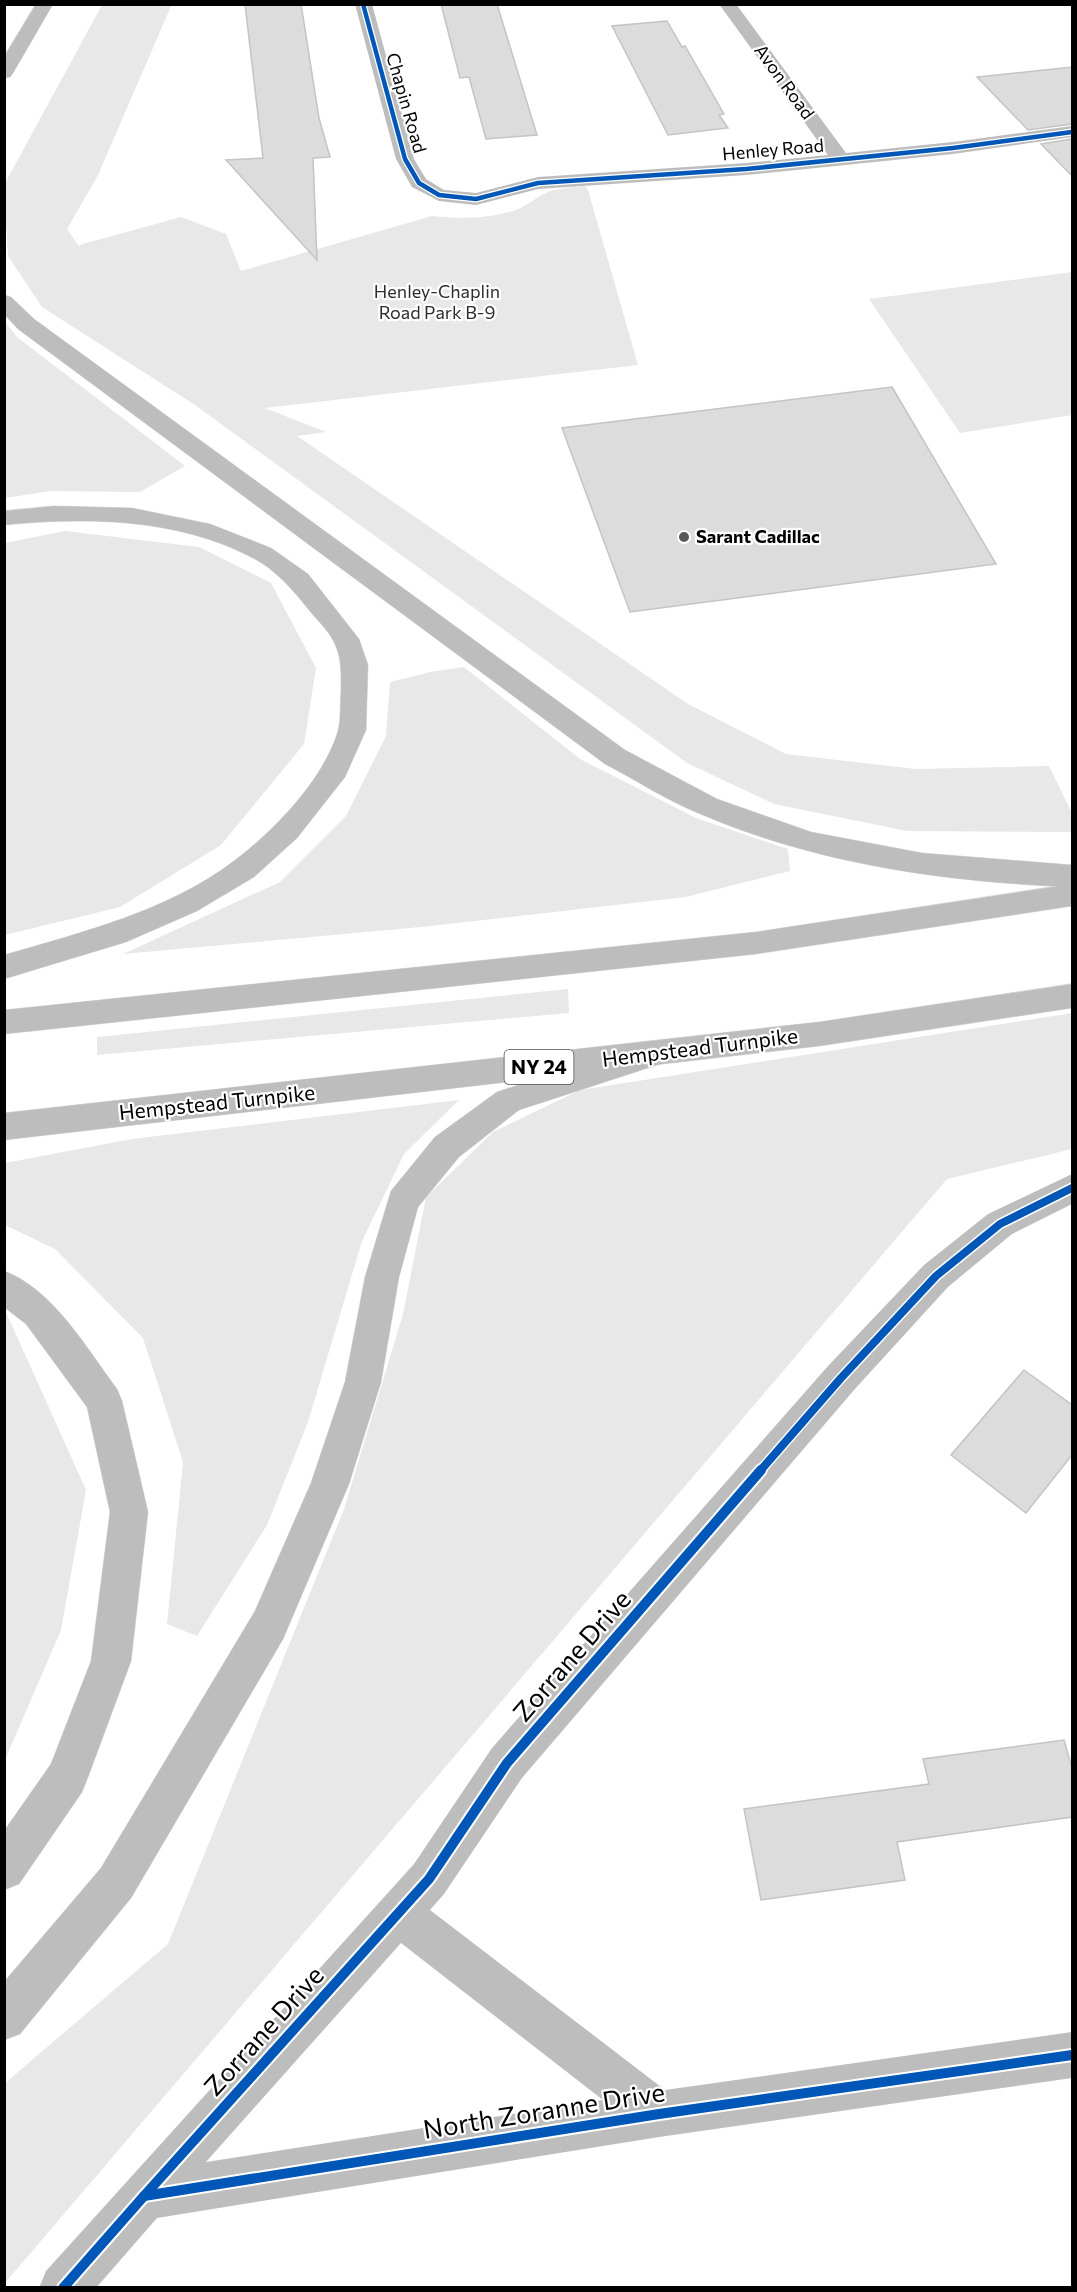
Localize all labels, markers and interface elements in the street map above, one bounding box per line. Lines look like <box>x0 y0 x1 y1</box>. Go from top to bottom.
street label: Avon Road <box>750 40 819 123</box>
street label: Chapin Road <box>382 50 432 155</box>
street label: Henley Road <box>721 134 825 164</box>
park label: Henley-Chaplin Road Park B-9 <box>374 280 500 323</box>
place label: Sarant Cadillac <box>696 525 820 547</box>
marker: Sarant Cadillac <box>677 530 691 544</box>
street label: Hempstead Turnpike <box>600 1022 799 1071</box>
road number: NY 24 <box>504 1050 574 1084</box>
street label: Hempstead Turnpike <box>117 1079 316 1124</box>
street label: Zorrane Drive <box>506 1583 636 1727</box>
street label: Zorrane Drive <box>197 1959 329 2101</box>
street label: North Zoranne Drive <box>421 2075 667 2144</box>

